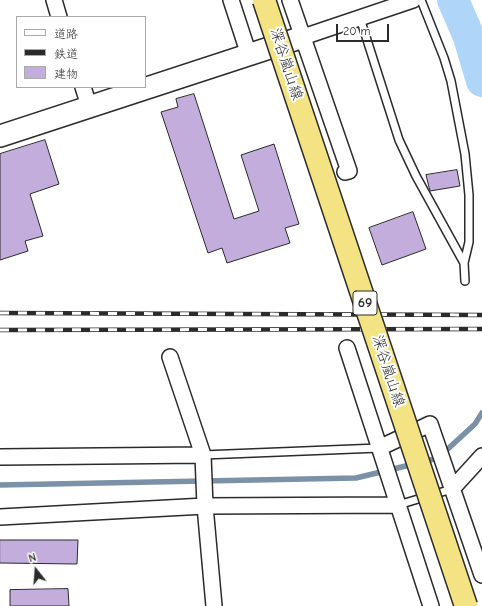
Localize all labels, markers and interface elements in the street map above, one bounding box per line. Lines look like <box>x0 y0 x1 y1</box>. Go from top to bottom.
legend <box>16 16 146 88</box>
scale bar <box>338 16 391 42</box>
text: 20 m <box>343 24 371 38</box>
street label: 深谷嵐山線 <box>266 26 306 102</box>
text: 道路 <box>54 27 78 41</box>
text: 鉄道 <box>54 47 78 61</box>
text: 建物 <box>54 67 78 81</box>
road number: 69 <box>353 291 377 315</box>
street label: 深谷嵐山線 <box>368 333 408 409</box>
north arrow <box>16 550 56 590</box>
text: N <box>27 551 38 565</box>

